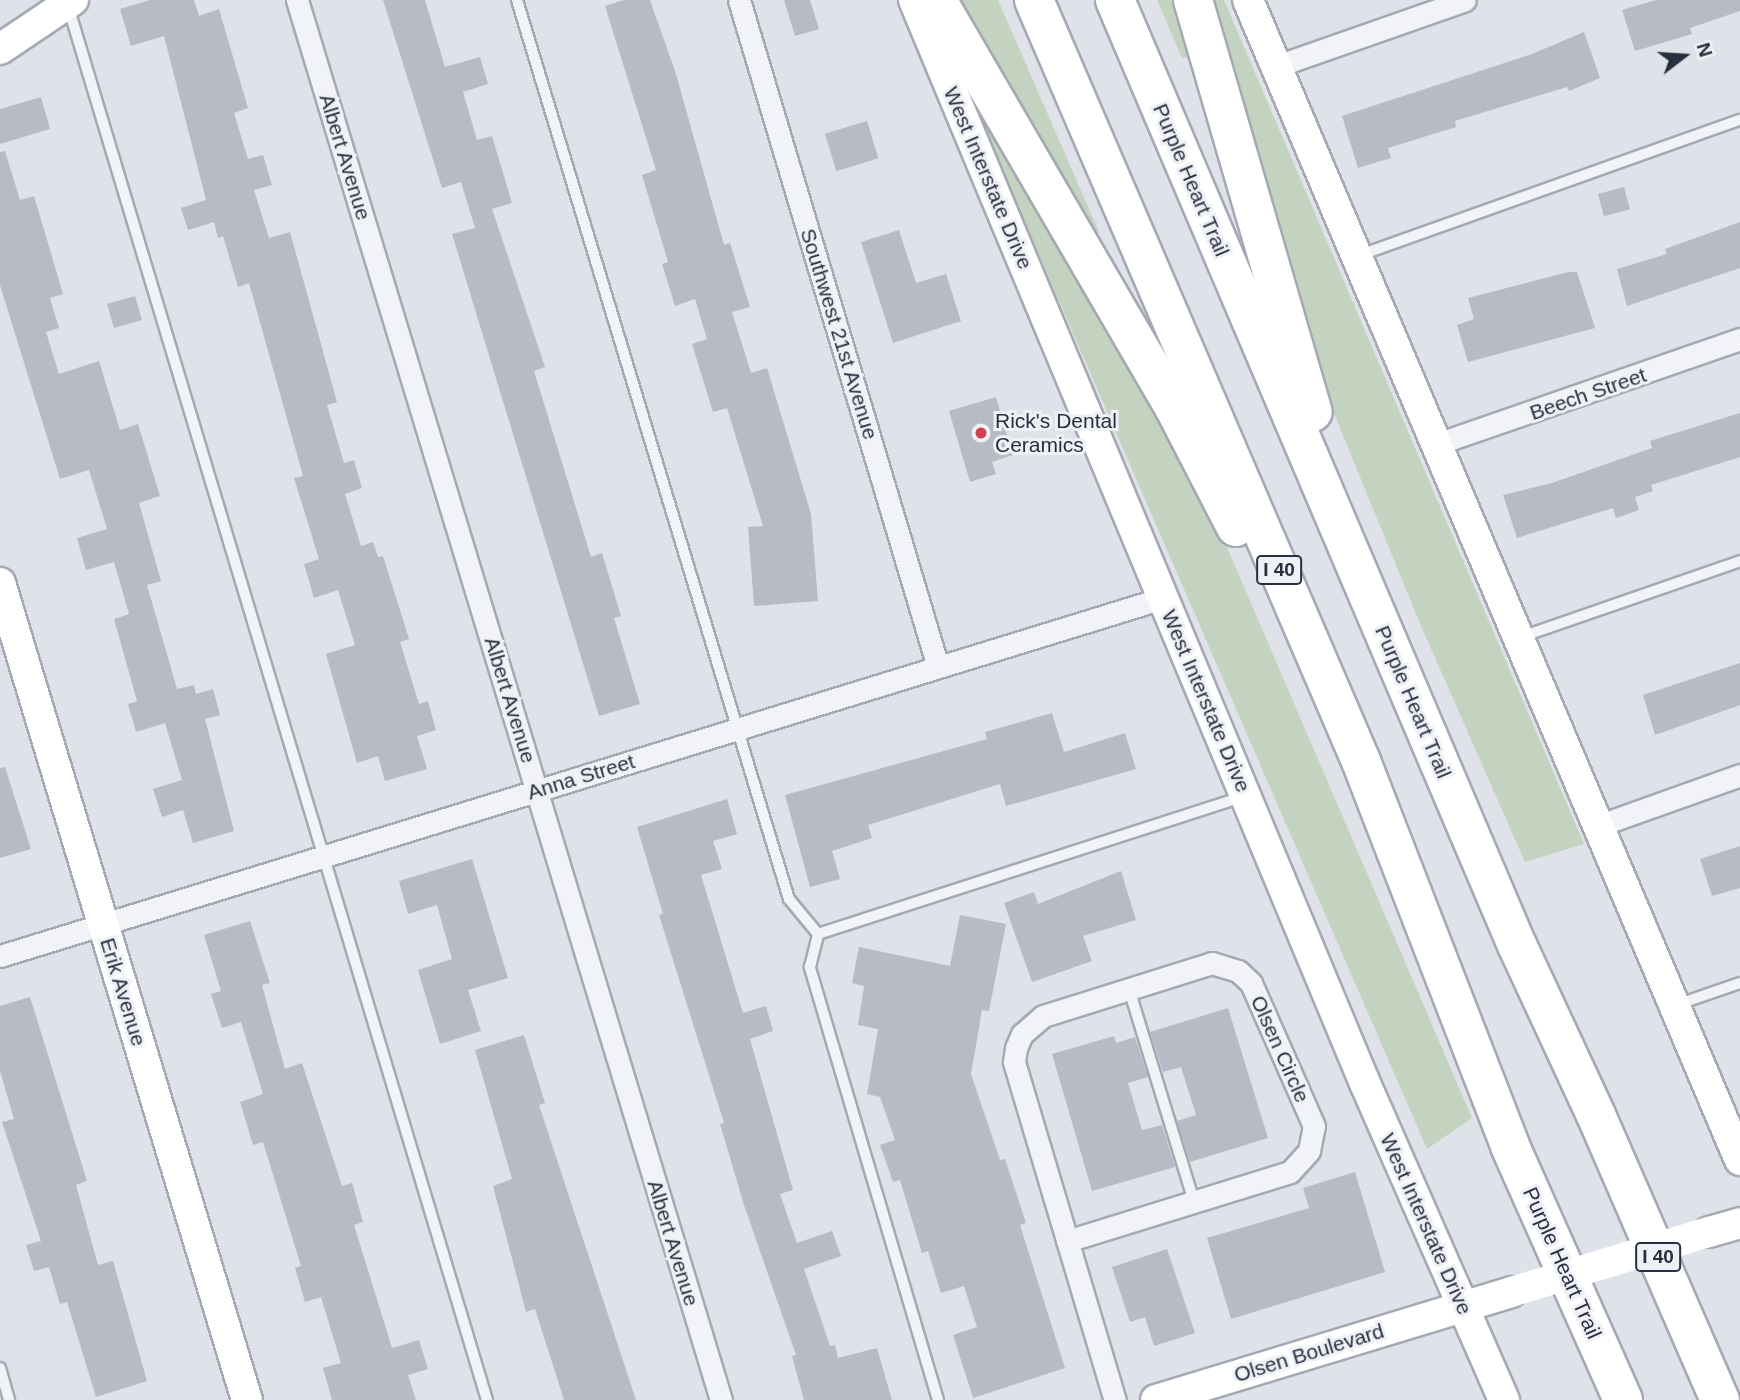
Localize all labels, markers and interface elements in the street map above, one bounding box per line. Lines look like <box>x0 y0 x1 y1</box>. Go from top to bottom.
north arrow <box>1649 21 1719 91</box>
text: N <box>1693 40 1717 59</box>
street label: West Interstate Drive <box>938 83 1038 273</box>
street label: Albert Avenue <box>314 90 376 224</box>
street label: Purple Heart Trail <box>1147 100 1235 260</box>
street label: Southwest 21st Avenue <box>795 225 883 443</box>
street label: Beech Street <box>1527 362 1649 426</box>
place label: Rick's Dental Ceramics <box>995 408 1117 458</box>
marker: Rick's Dental Ceramics <box>973 425 989 441</box>
road number: I 40 <box>1254 554 1304 586</box>
street label: West Interstate Drive <box>1156 606 1256 796</box>
street label: Purple Heart Trail <box>1369 622 1457 782</box>
street label: Albert Avenue <box>479 633 541 767</box>
street label: Anna Street <box>524 749 638 805</box>
street label: Erik Avenue <box>94 934 152 1050</box>
street label: Olsen Circle <box>1245 992 1315 1106</box>
street label: West Interstate Drive <box>1375 1129 1477 1319</box>
street label: Albert Avenue <box>642 1176 704 1310</box>
street label: Purple Heart Trail <box>1517 1183 1607 1343</box>
road number: I 40 <box>1634 1242 1682 1273</box>
street label: Olsen Boulevard <box>1231 1318 1387 1388</box>

